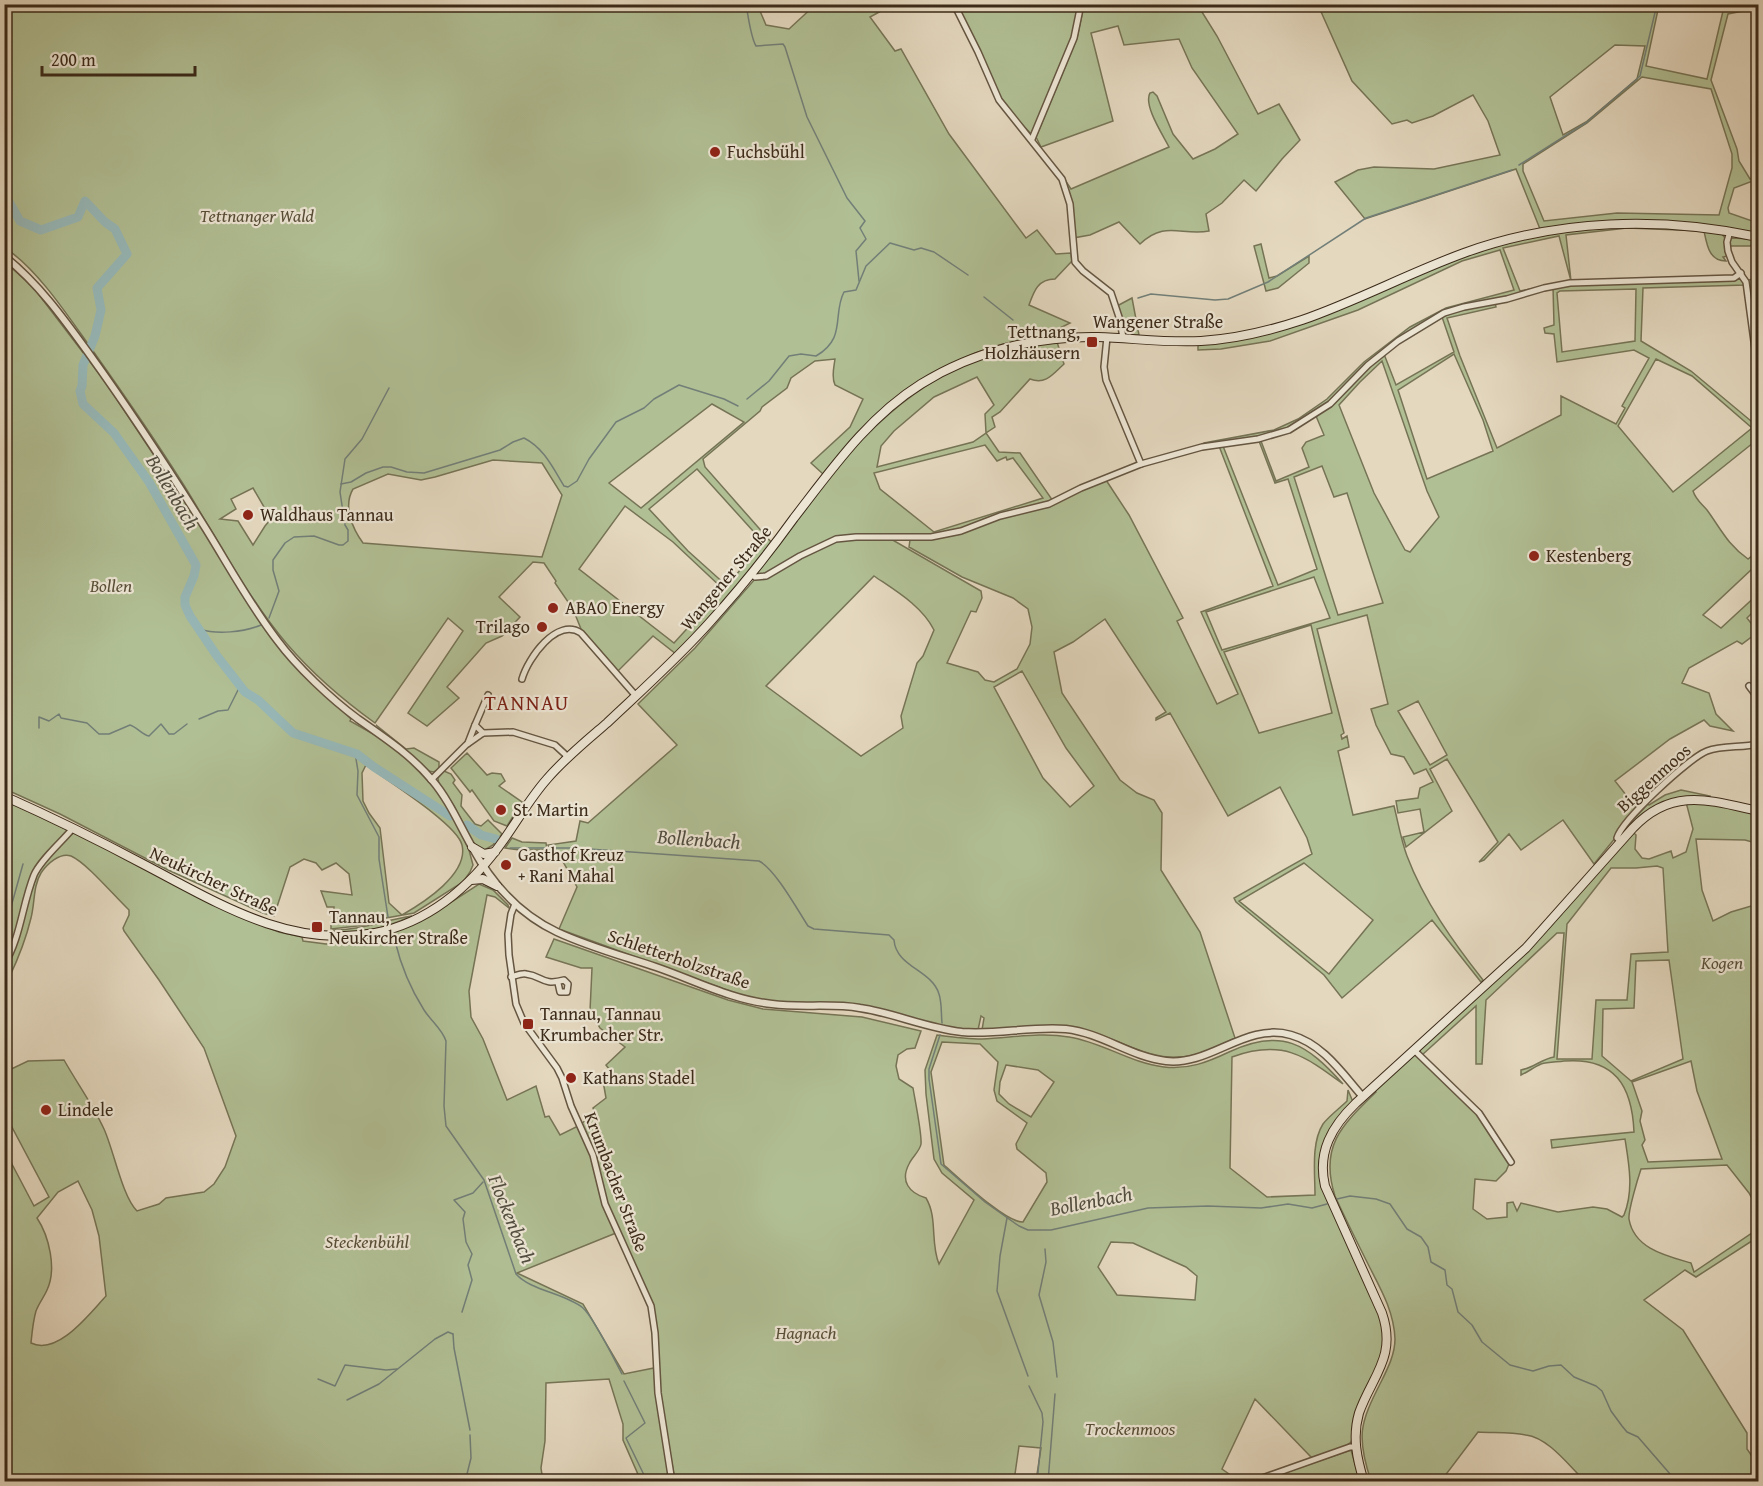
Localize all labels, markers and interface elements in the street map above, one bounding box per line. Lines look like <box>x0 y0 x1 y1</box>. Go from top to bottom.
scale bar <box>42 39 195 77</box>
text: 200 m <box>51 46 96 73</box>
place label: Fuchsbühl <box>727 138 805 165</box>
marker: Fuchsbühl <box>708 145 722 159</box>
park label: Tettnanger Wald <box>200 202 315 229</box>
street label: Wangener Straße <box>1093 308 1223 335</box>
place label: Tettnang, Holzhäusern <box>984 318 1080 366</box>
marker: Tettnang, Holzhäusern <box>1085 335 1099 349</box>
water label: Bollenbach <box>139 448 207 535</box>
place label: Waldhaus Tannau <box>260 501 394 528</box>
marker: Waldhaus Tannau <box>241 508 255 522</box>
street label: Wangener Straße <box>673 519 778 636</box>
place label: Kestenberg <box>1546 542 1631 569</box>
marker: Kestenberg <box>1527 549 1541 563</box>
park label: Bollen <box>89 572 132 599</box>
place label: ABAO Energy <box>565 594 665 621</box>
marker: ABAO Energy <box>546 601 560 615</box>
place label: Trilago <box>476 613 530 640</box>
marker: Trilago <box>535 620 549 634</box>
district label: TANNAU <box>484 687 570 718</box>
street label: Biggenmoos <box>1610 737 1697 818</box>
place label: St. Martin <box>513 796 589 823</box>
marker: St. Martin <box>494 803 508 817</box>
water label: Bollenbach <box>655 821 742 856</box>
street label: Neukircher Straße <box>146 839 283 922</box>
place label: Gasthof Kreuz + Rani Mahal <box>518 841 624 889</box>
marker: Gasthof Kreuz + Rani Mahal <box>499 858 513 872</box>
place label: Tannau, Neukircher Straße <box>329 903 468 951</box>
marker: Tannau, Neukircher Straße <box>310 920 324 934</box>
street label: Schletterholzstraße <box>604 921 754 996</box>
park label: Kogen <box>1700 949 1743 976</box>
place label: Tannau, Tannau Krumbacher Str. <box>540 1000 664 1048</box>
marker: Tannau, Tannau Krumbacher Str. <box>521 1017 535 1031</box>
place label: Kathans Stadel <box>583 1064 695 1091</box>
marker: Kathans Stadel <box>564 1071 578 1085</box>
place label: Lindele <box>58 1096 114 1123</box>
marker: Lindele <box>39 1103 53 1117</box>
street label: Krumbacher Straße <box>577 1108 656 1256</box>
water label: Flockenbach <box>481 1169 543 1268</box>
water label: Bollenbach <box>1046 1178 1135 1223</box>
park label: Steckenbühl <box>325 1228 409 1255</box>
park label: Hagnach <box>775 1319 836 1346</box>
park label: Trockenmoos <box>1085 1415 1176 1442</box>

